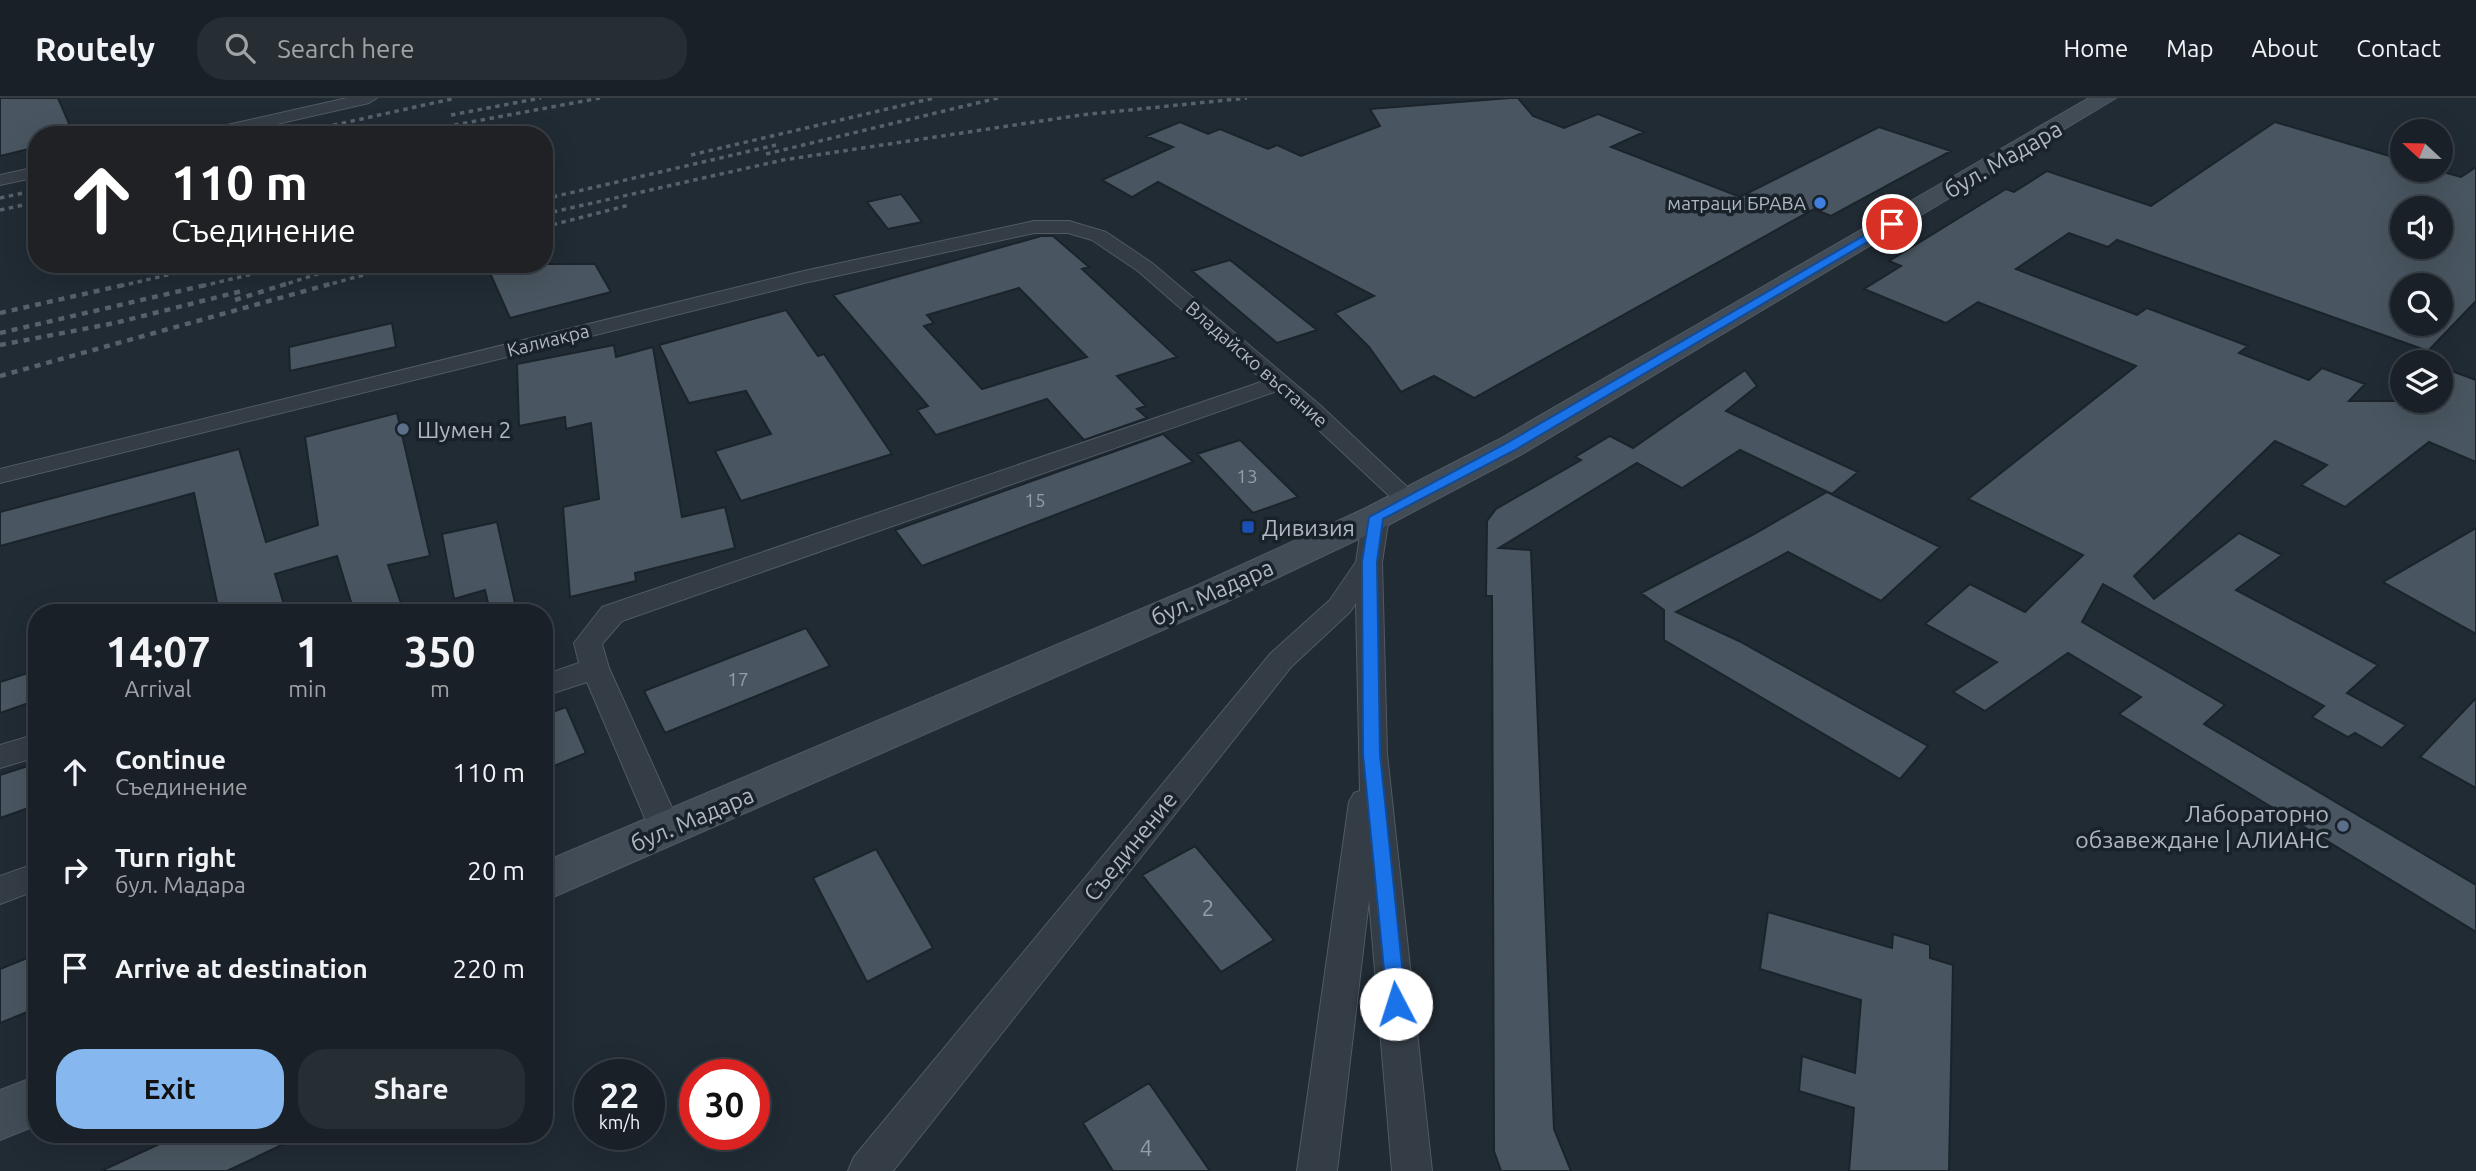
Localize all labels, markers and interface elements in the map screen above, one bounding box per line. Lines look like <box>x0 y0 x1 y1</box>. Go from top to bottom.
search box <box>197 17 687 80</box>
icon: search <box>221 29 259 67</box>
text: Routely <box>35 30 155 67</box>
text: Search here <box>277 34 415 63</box>
text: Home <box>2063 35 2128 62</box>
text: Map <box>2166 35 2213 62</box>
text: About <box>2251 35 2318 62</box>
text: Contact <box>2356 35 2441 62</box>
street label: бул. Мадара <box>1940 115 2066 203</box>
north arrow <box>2390 119 2454 182</box>
map controls <box>2390 119 2453 413</box>
icon: ahead <box>56 154 147 245</box>
text: 110 m <box>171 154 308 209</box>
place label: матраци БРАВА <box>1667 192 1807 214</box>
pin <box>1862 194 1922 254</box>
marker: матраци БРАВА <box>1812 195 1828 211</box>
button: sound <box>2390 196 2453 259</box>
icon: arrive <box>1873 205 1911 243</box>
text: Съединение <box>171 212 356 248</box>
button: search <box>2390 273 2453 336</box>
street label: Владайско въстание <box>1182 296 1332 432</box>
street label: Калиакра <box>505 319 591 361</box>
button: layers <box>2390 350 2453 413</box>
place label: Шумен 2 <box>417 417 512 442</box>
marker: Шумен 2 <box>395 421 411 437</box>
house number: 13 <box>1236 465 1258 487</box>
house number: 15 <box>1024 489 1046 511</box>
place label: Дивизия <box>1262 515 1355 540</box>
marker: Дивизия <box>1240 519 1256 535</box>
street label: бул. Мадара <box>1147 554 1277 630</box>
text: 14:07 <box>106 628 211 675</box>
text: 1 <box>296 628 319 675</box>
text: 350 <box>404 628 475 675</box>
house number: 17 <box>727 668 749 690</box>
text: Arrival <box>125 676 192 701</box>
text: min <box>288 676 327 701</box>
text: m <box>430 676 450 701</box>
text: Continue <box>115 745 226 774</box>
icon: ahead <box>56 753 94 791</box>
text: 110 m <box>453 758 525 787</box>
text: Съединение <box>115 774 248 799</box>
street label: бул. Мадара <box>627 782 757 856</box>
street label: Съединение <box>1078 787 1182 905</box>
place label: Лабораторно обзавеждане | АЛИАНС <box>2075 801 2329 852</box>
marker: Лабораторно обзавеждане | АЛИАНС <box>2335 818 2351 834</box>
text: Turn right <box>115 843 236 872</box>
icon: right <box>56 851 94 889</box>
text: 20 m <box>467 856 525 885</box>
text: бул. Мадара <box>115 872 246 897</box>
house number: 2 <box>1202 895 1214 920</box>
icon: arrive <box>56 949 94 987</box>
text: Arrive at destination <box>115 954 368 983</box>
text: 220 m <box>453 954 525 983</box>
position arrow <box>1359 967 1433 1041</box>
button: Exit <box>56 1049 284 1129</box>
button: Share <box>298 1049 525 1129</box>
speed limit sign: 30 <box>679 1059 770 1150</box>
text: 22 <box>600 1075 639 1115</box>
text: km/h <box>599 1112 640 1132</box>
house number: 4 <box>1140 1135 1152 1160</box>

